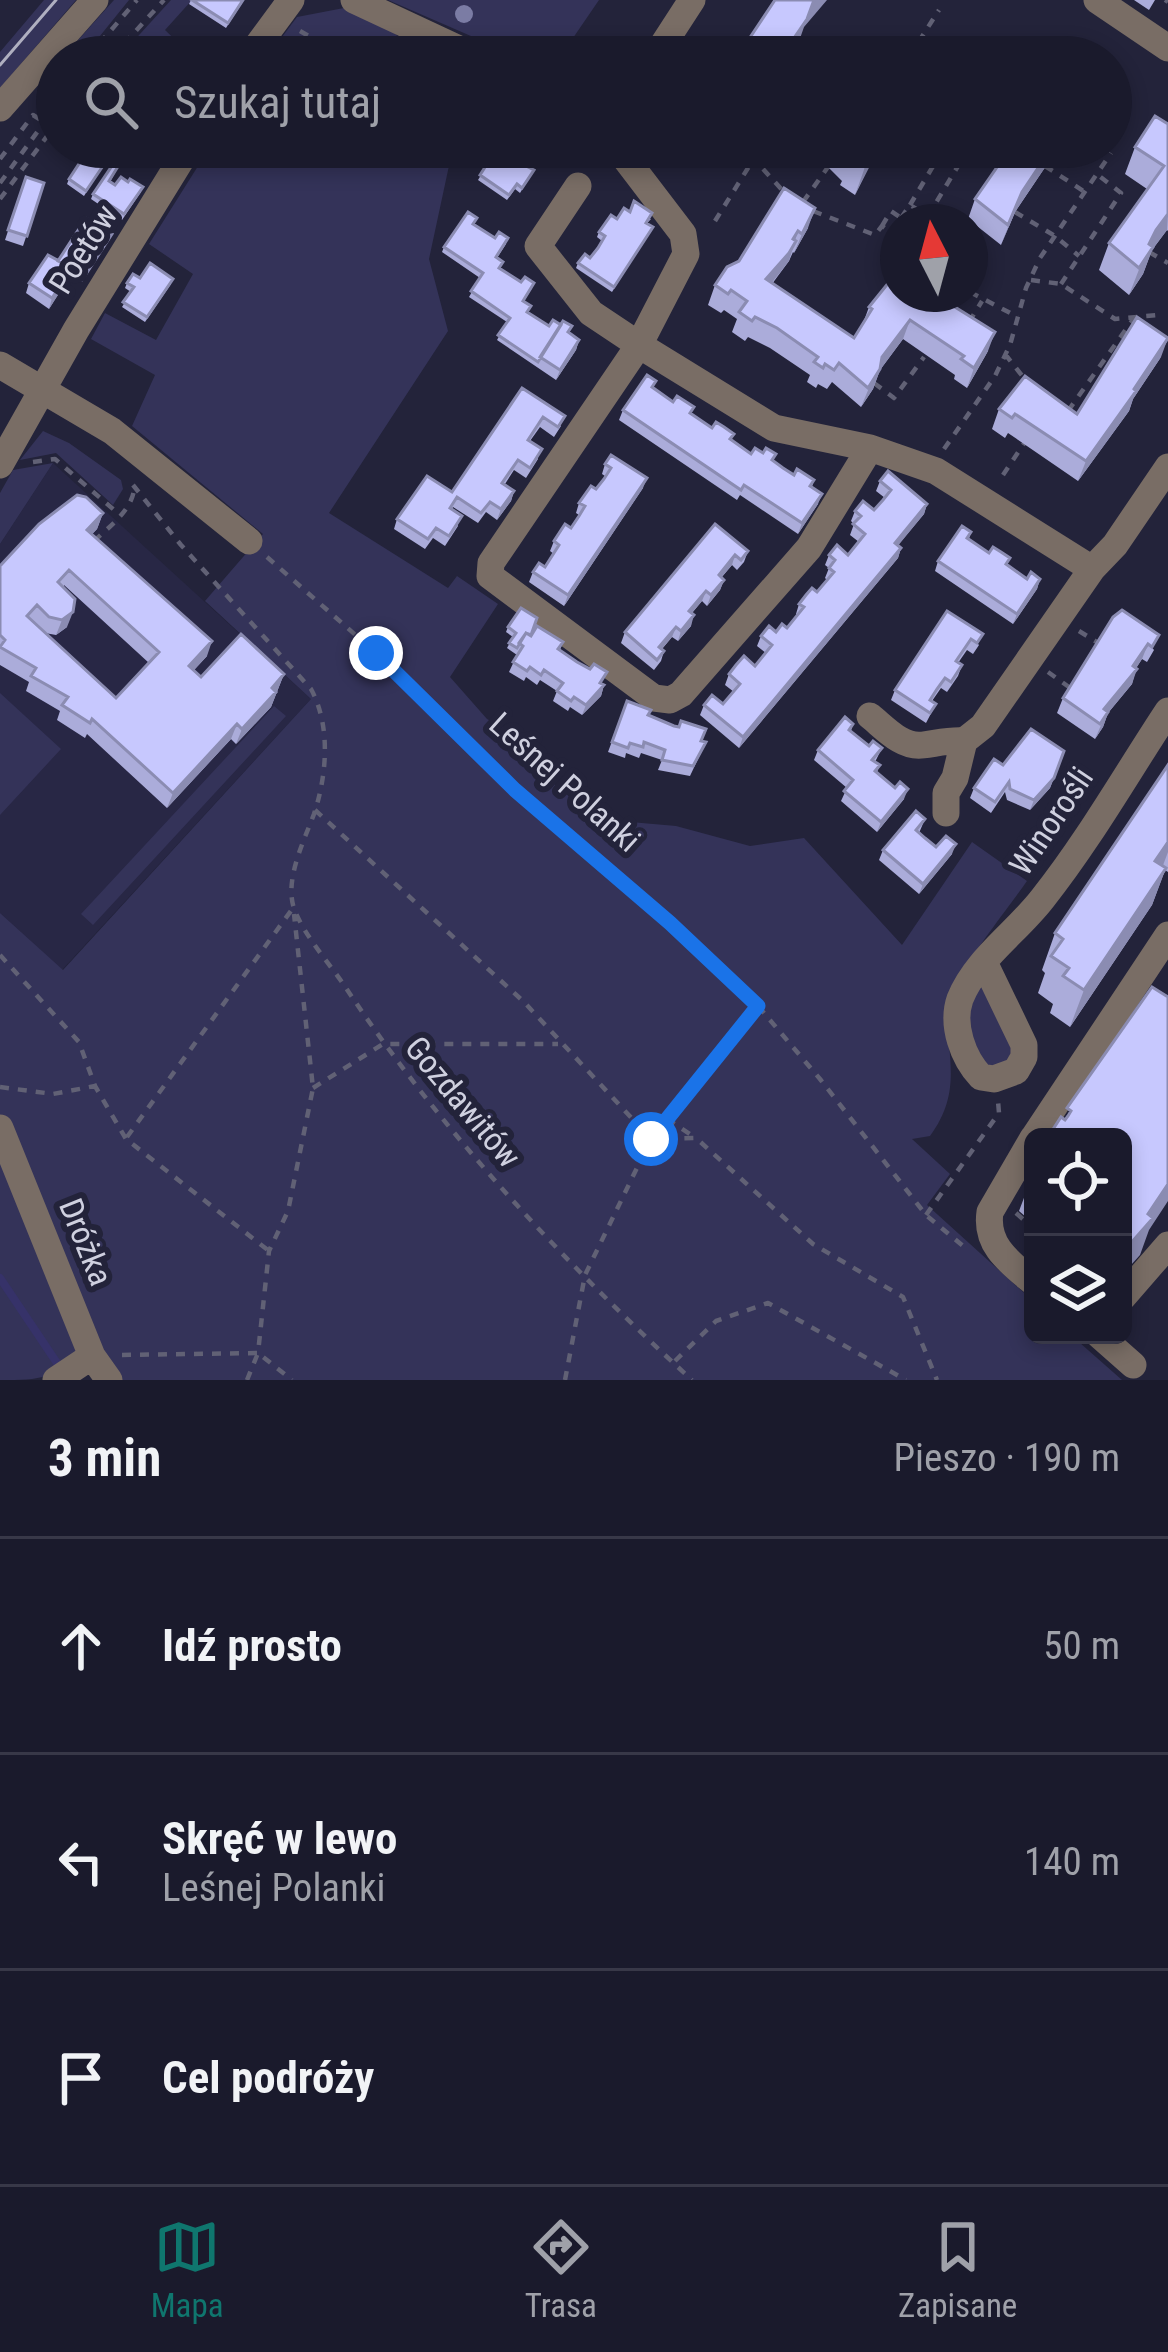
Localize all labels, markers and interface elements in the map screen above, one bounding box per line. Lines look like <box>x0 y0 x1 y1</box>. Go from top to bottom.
search box <box>36 36 1132 168</box>
icon: search <box>78 69 144 135</box>
text: Szukaj tutaj <box>174 76 381 129</box>
street label: Poetów <box>41 197 125 301</box>
north arrow <box>880 204 988 312</box>
route end <box>349 626 403 680</box>
street label: Leśnej Polanki <box>482 704 648 860</box>
street label: Winorośli <box>1001 760 1101 882</box>
street label: Gozdawitów <box>397 1029 529 1175</box>
route start <box>624 1112 678 1166</box>
map controls <box>1024 1128 1132 1344</box>
button: locate <box>1024 1128 1132 1236</box>
street label: Dróżka <box>51 1193 121 1291</box>
button: layers <box>1024 1236 1132 1344</box>
text: 3 min <box>48 1429 161 1488</box>
text: Pieszo · 190 m <box>894 1435 1120 1481</box>
icon: ahead <box>48 1613 114 1679</box>
text: Idź prosto <box>162 1619 342 1672</box>
text: 50 m <box>1043 1623 1120 1669</box>
text: Skręć w lewo <box>162 1812 398 1865</box>
icon: left <box>48 1829 114 1895</box>
text: 140 m <box>1024 1839 1120 1885</box>
text: Leśnej Polanki <box>162 1865 385 1911</box>
icon: arrive <box>48 2045 114 2111</box>
text: Cel podróży <box>162 2051 374 2104</box>
tab: Mapa <box>151 2214 223 2325</box>
tab: Trasa <box>525 2214 597 2325</box>
tab: Zapisane <box>898 2214 1017 2325</box>

